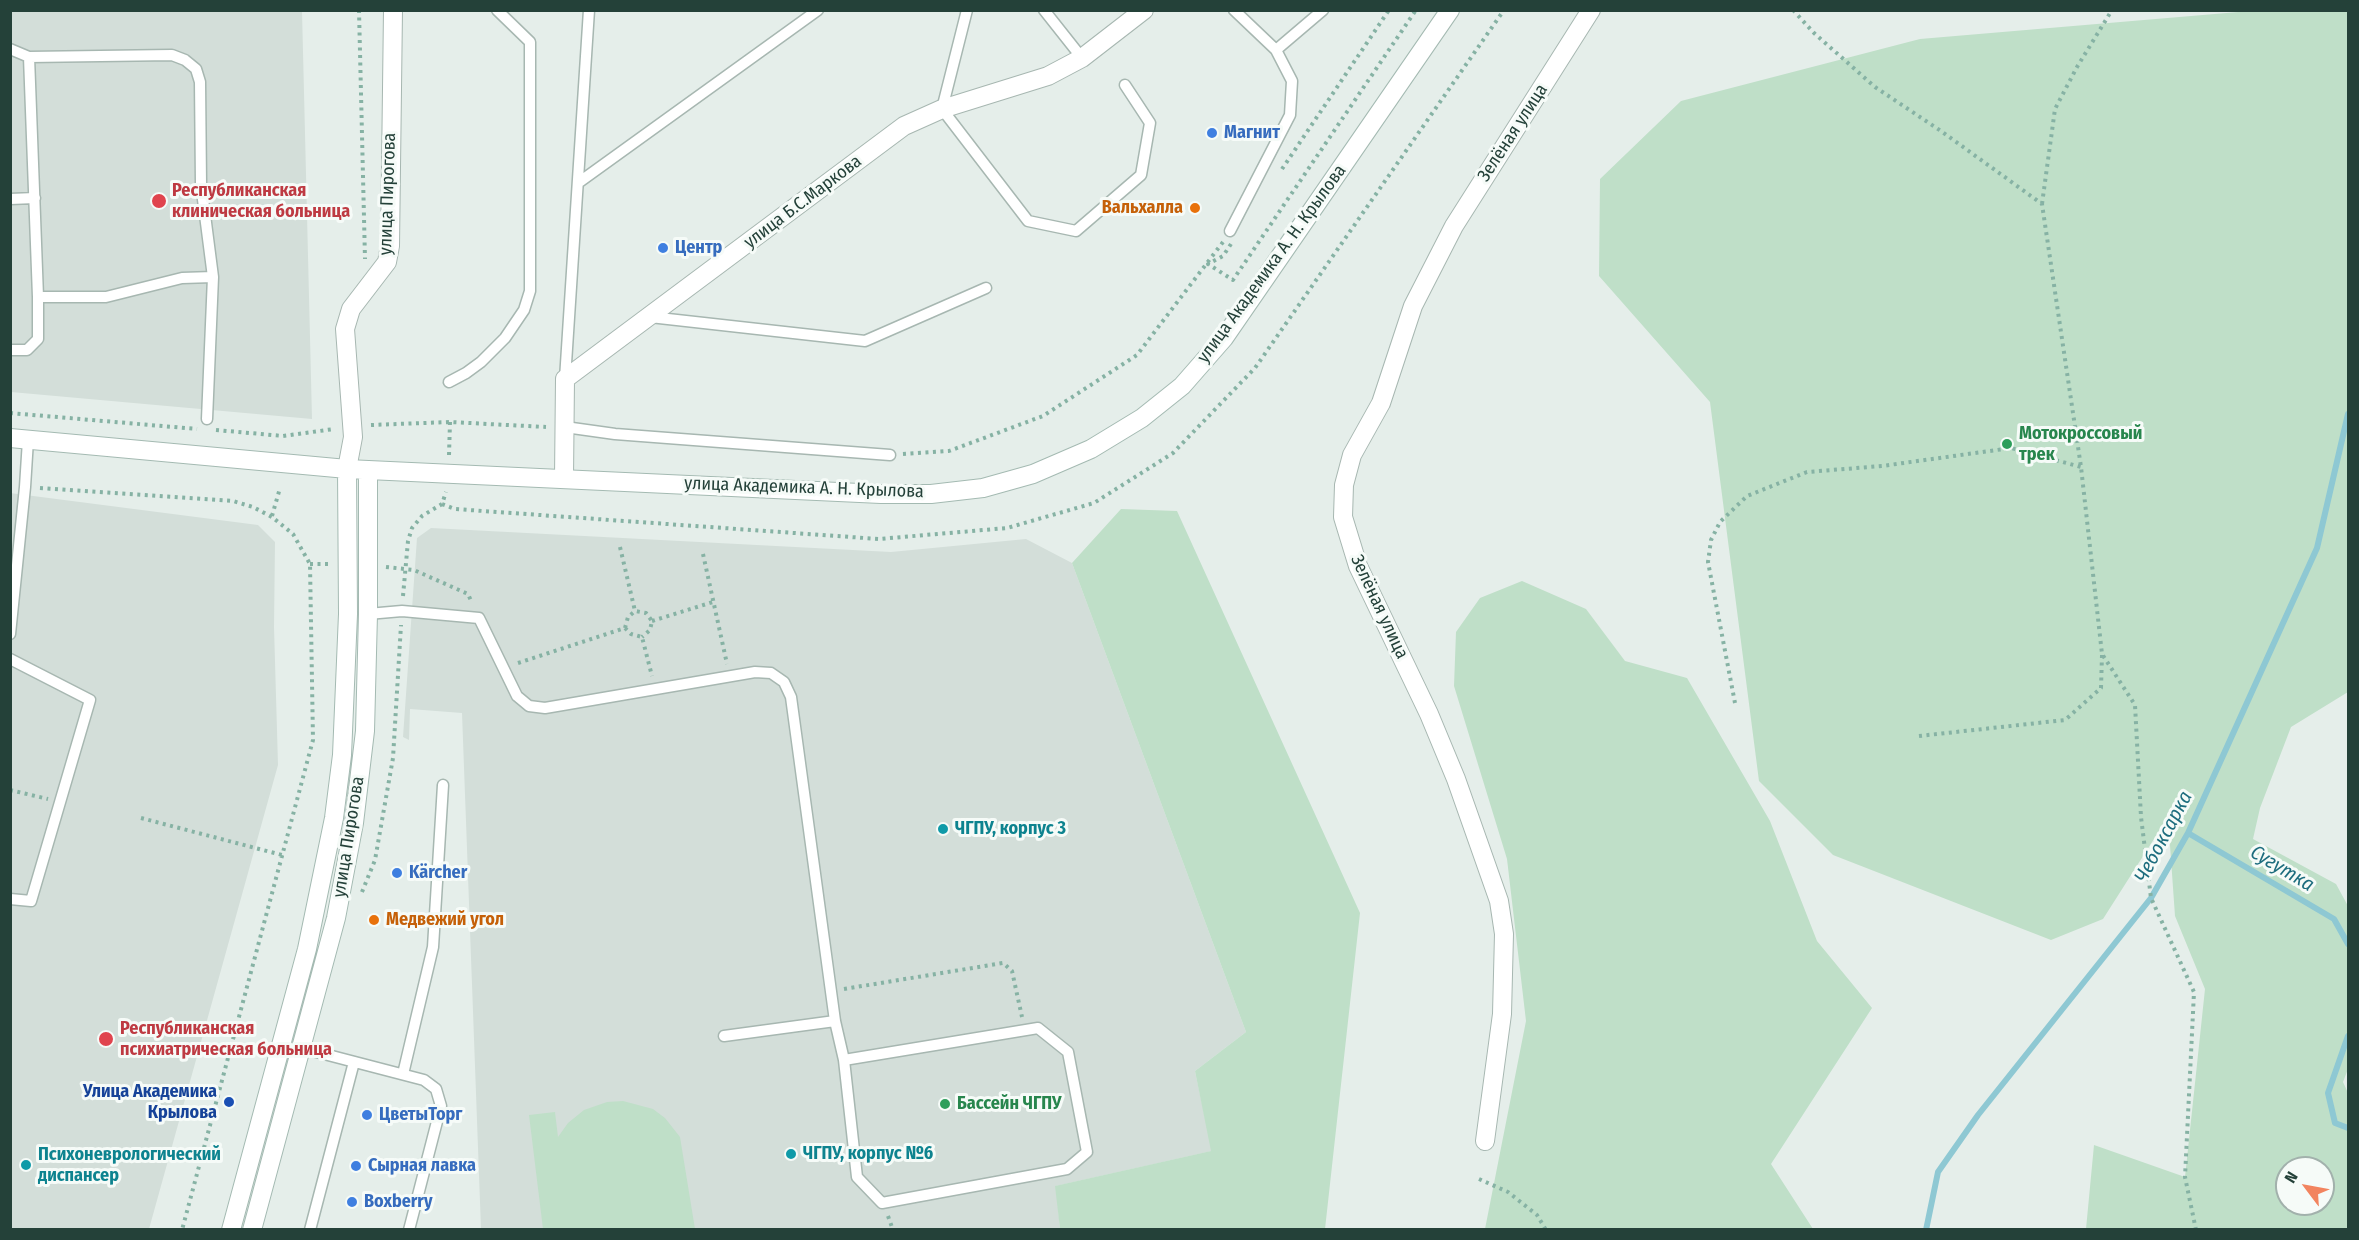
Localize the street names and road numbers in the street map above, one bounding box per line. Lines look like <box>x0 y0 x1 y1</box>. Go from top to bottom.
street label: Зелёная улица <box>1473 80 1553 186</box>
street label: улица Пирогова <box>375 132 401 256</box>
street label: улица Б.С.Маркова <box>740 151 866 253</box>
street label: улица Академика А. Н. Крылова <box>1193 161 1351 367</box>
street label: улица Академика А. Н. Крылова <box>684 473 924 503</box>
street label: Зелёная улица <box>1346 552 1412 662</box>
street label: улица Пирогова <box>329 775 369 899</box>

